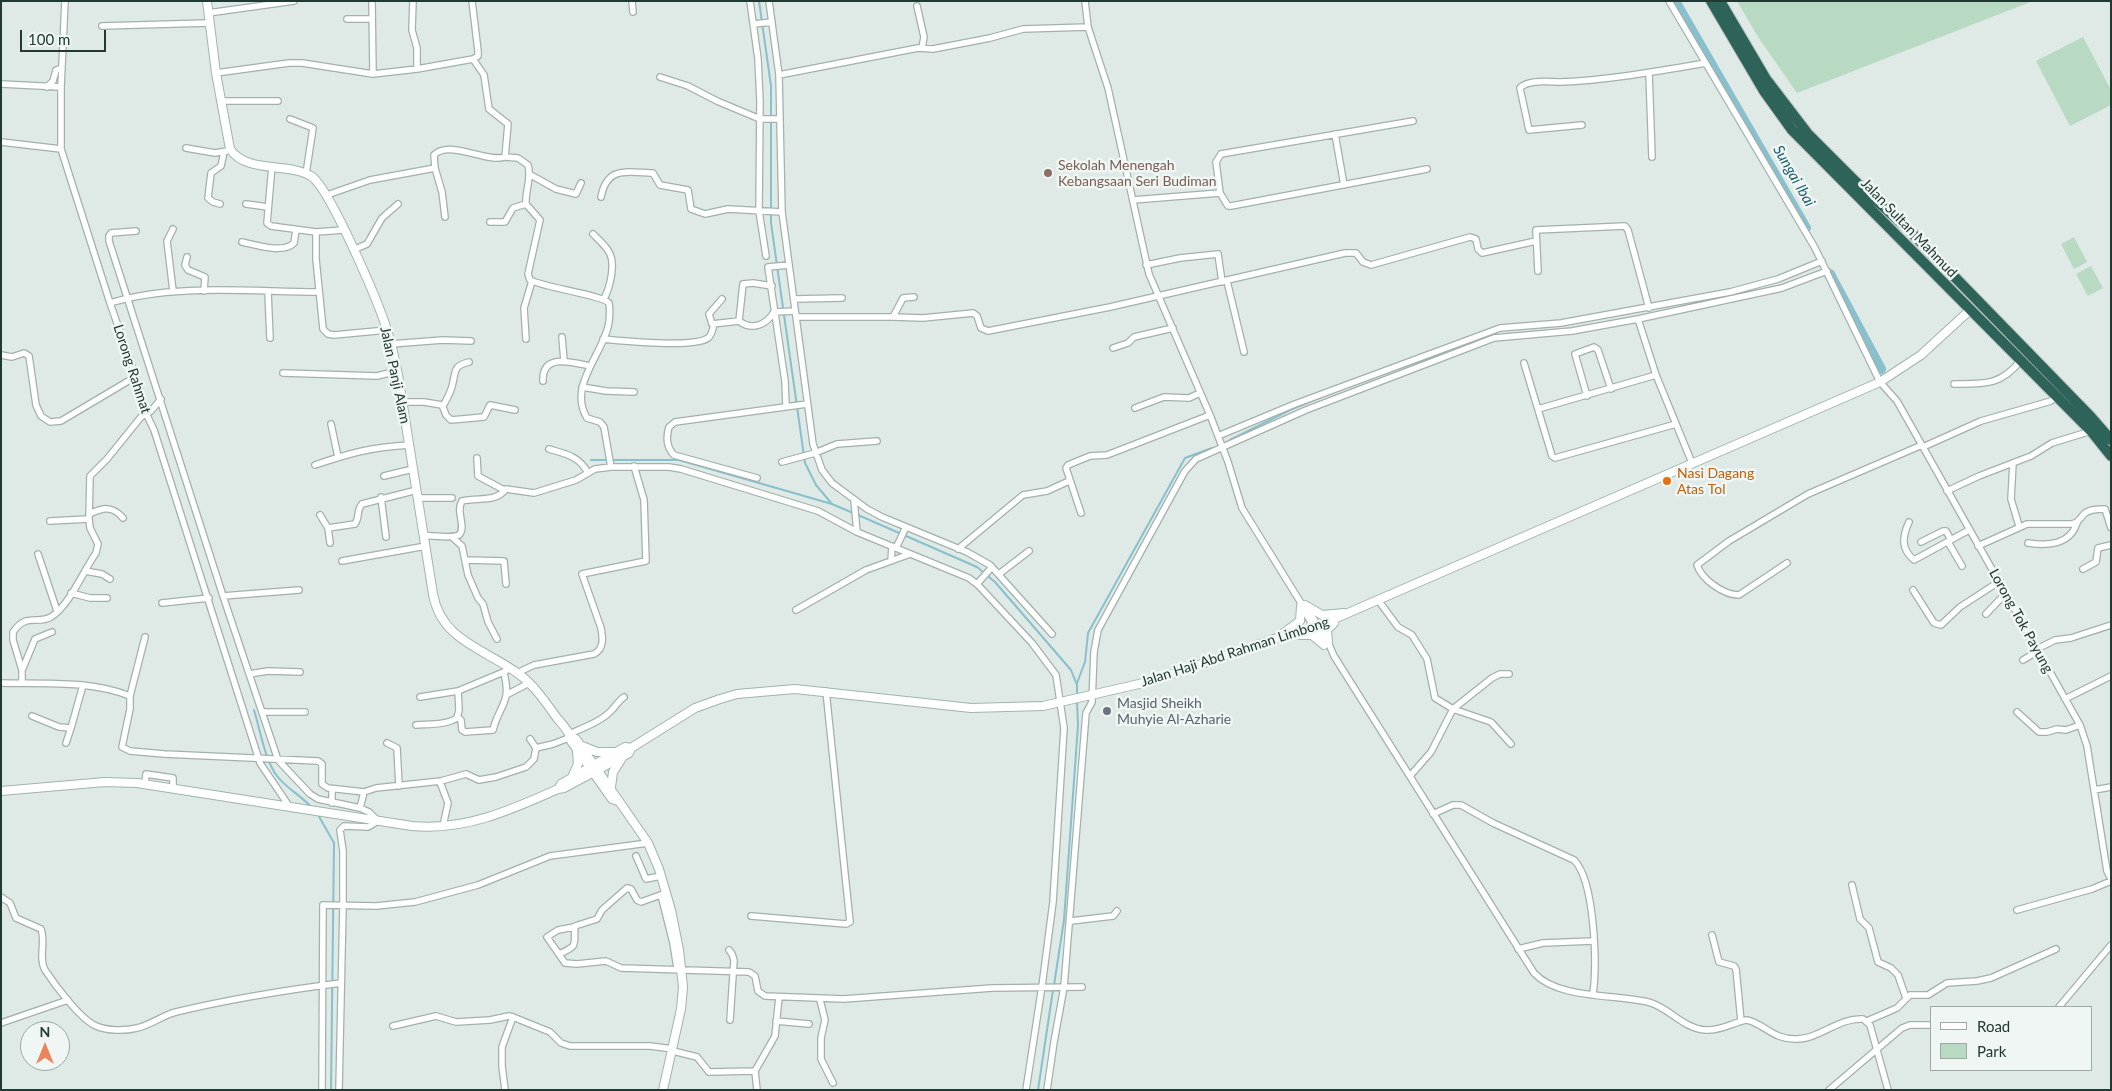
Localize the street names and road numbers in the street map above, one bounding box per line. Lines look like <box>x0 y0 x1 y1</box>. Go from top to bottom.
street label: Jalan Sultan Mahmud <box>1857 175 1961 281</box>
street label: Lorong Rahmat <box>110 322 154 416</box>
street label: Jalan Panji Alam <box>377 325 413 425</box>
street label: Lorong Tok Payung <box>1985 566 2057 676</box>
street label: Jalan Haji Abd Rahman Limbong <box>1139 614 1331 690</box>

